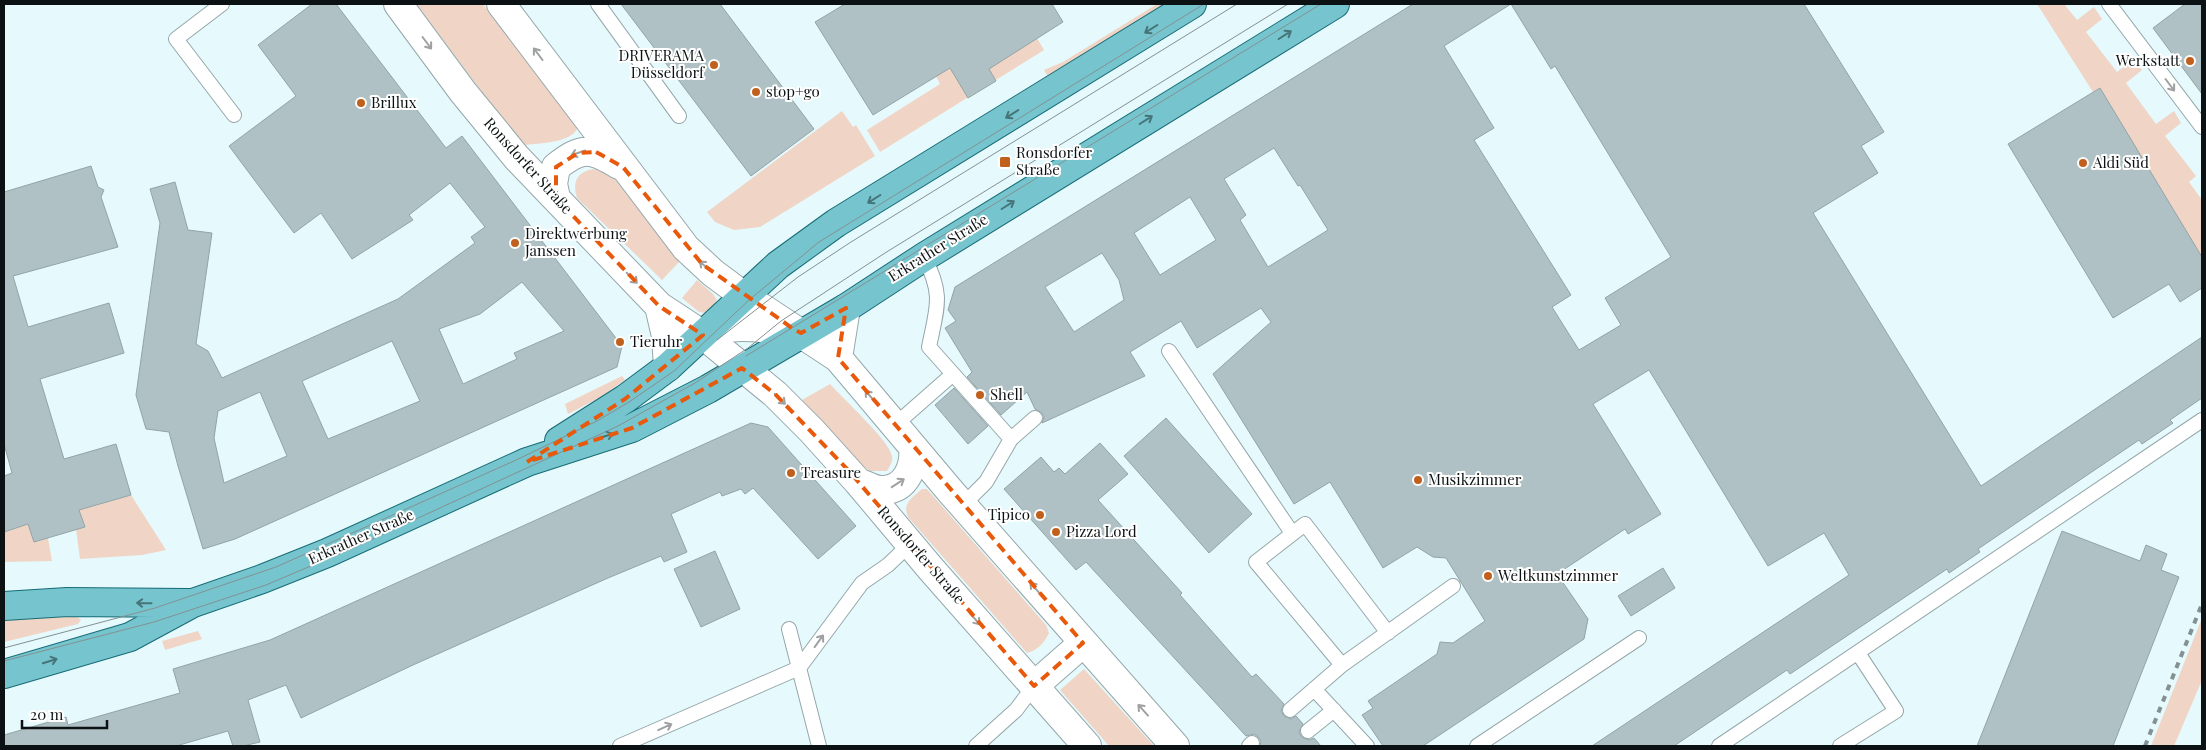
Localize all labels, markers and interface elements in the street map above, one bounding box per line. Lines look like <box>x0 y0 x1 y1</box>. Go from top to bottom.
one-way arrow <box>1144 25 1158 35</box>
one-way arrow <box>1277 29 1291 39</box>
one-way arrow <box>422 36 432 50</box>
place label: DRIVERAMA Düsseldorf <box>619 45 705 82</box>
one-way arrow <box>533 47 543 61</box>
place label: Werkstatt <box>2115 50 2181 70</box>
marker: Werkstatt <box>2184 55 2196 67</box>
marker: DRIVERAMA Düsseldorf <box>708 59 720 71</box>
one-way arrow <box>2165 78 2176 91</box>
place label: stop+go <box>766 81 820 101</box>
marker: stop+go <box>750 86 762 98</box>
place label: Brillux <box>371 92 417 112</box>
marker: Brillux <box>355 97 367 109</box>
one-way arrow <box>1006 110 1020 120</box>
street label: Ronsdorfer Straße <box>480 113 577 218</box>
one-way arrow <box>1139 115 1153 125</box>
place label: Ronsdorfer Straße <box>1016 142 1092 179</box>
one-way arrow <box>571 149 587 159</box>
place label: Aldi Süd <box>2092 152 2149 172</box>
marker: Ronsdorfer Straße <box>998 155 1012 169</box>
marker: Aldi Süd <box>2077 157 2089 169</box>
one-way arrow <box>867 195 881 205</box>
one-way arrow <box>1001 200 1015 210</box>
street label: Erkrather Straße <box>884 209 991 286</box>
place label: Direktwerbung Janssen <box>524 223 627 260</box>
marker: Direktwerbung Janssen <box>509 237 521 249</box>
one-way arrow <box>699 261 712 272</box>
one-way arrow <box>626 272 638 284</box>
place label: Tieruhr <box>630 331 683 351</box>
marker: Tieruhr <box>614 336 626 348</box>
place label: Shell <box>990 384 1023 404</box>
marker: Shell <box>974 389 986 401</box>
one-way arrow <box>865 390 876 403</box>
one-way arrow <box>774 393 786 406</box>
one-way arrow <box>598 431 614 440</box>
place label: Treasure <box>801 462 861 482</box>
marker: Treasure <box>785 467 797 479</box>
place label: Musikzimmer <box>1428 469 1522 489</box>
marker: Musikzimmer <box>1412 474 1424 486</box>
one-way arrow <box>891 478 905 489</box>
street label: Ronsdorfer Straße <box>874 501 970 607</box>
street label: Erkrather Straße <box>305 504 417 568</box>
place label: Tipico <box>988 504 1030 524</box>
marker: Tipico <box>1034 509 1046 521</box>
place label: Pizza Lord <box>1066 521 1137 541</box>
marker: Pizza Lord <box>1050 526 1062 538</box>
place label: Weltkunstzimmer <box>1497 565 1618 585</box>
marker: Weltkunstzimmer <box>1482 570 1494 582</box>
one-way arrow <box>1029 582 1041 595</box>
one-way arrow <box>136 598 152 608</box>
one-way arrow <box>969 612 981 625</box>
one-way arrow <box>814 634 824 648</box>
one-way arrow <box>42 655 58 665</box>
scale bar <box>22 698 108 730</box>
one-way arrow <box>1137 703 1148 716</box>
text: 20 m <box>30 704 64 724</box>
one-way arrow <box>657 721 672 731</box>

